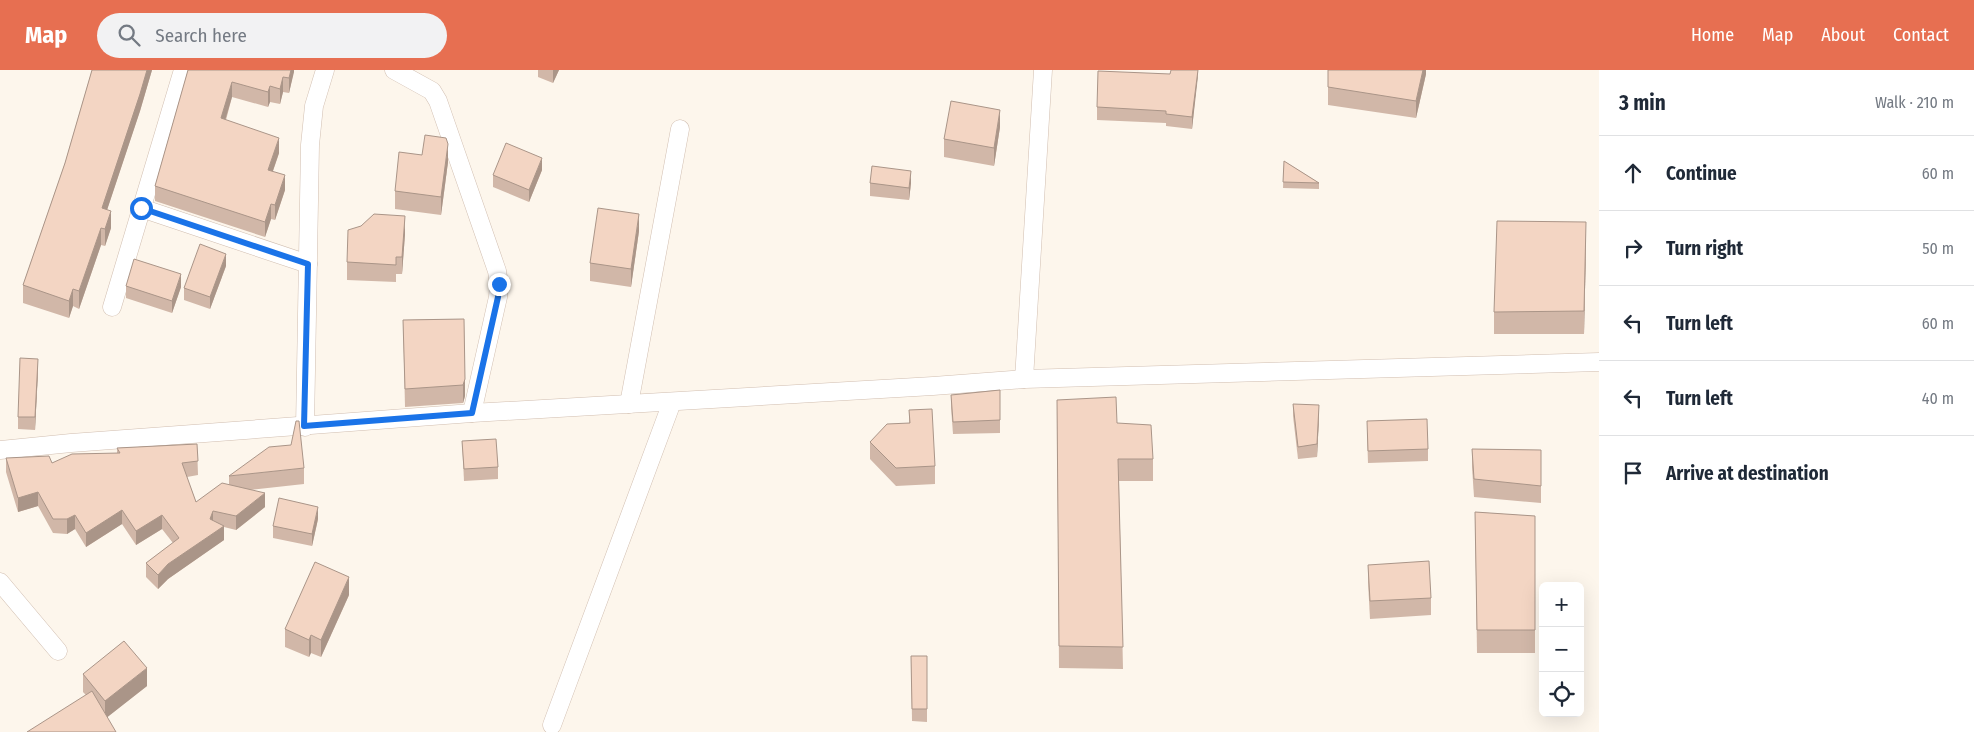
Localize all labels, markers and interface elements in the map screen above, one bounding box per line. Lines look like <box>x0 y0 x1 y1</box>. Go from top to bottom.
search box <box>97 13 447 58</box>
text: Map <box>25 21 67 49</box>
icon: search <box>115 21 143 49</box>
text: Search here <box>155 24 247 47</box>
text: Home <box>1691 24 1734 46</box>
text: Map <box>1762 24 1793 46</box>
text: About <box>1821 24 1865 46</box>
text: Contact <box>1893 24 1949 46</box>
text: 3 min <box>1619 90 1666 116</box>
text: Walk · 210 m <box>1875 93 1954 112</box>
icon: ahead <box>1619 159 1647 187</box>
text: Continue <box>1666 162 1737 185</box>
text: 60 m <box>1922 164 1954 183</box>
route start <box>130 197 153 220</box>
icon: right <box>1619 234 1647 262</box>
text: Turn right <box>1666 237 1743 260</box>
text: 50 m <box>1922 239 1954 258</box>
route end <box>488 273 511 296</box>
icon: left <box>1619 309 1647 337</box>
text: Turn left <box>1666 312 1733 335</box>
text: 60 m <box>1922 314 1954 333</box>
icon: left <box>1619 384 1647 412</box>
text: Turn left <box>1666 387 1733 410</box>
text: 40 m <box>1922 389 1954 408</box>
icon: arrive <box>1619 459 1647 487</box>
text: Arrive at destination <box>1666 462 1829 485</box>
map controls <box>1539 582 1584 717</box>
button: + <box>1539 582 1584 627</box>
button: − <box>1539 627 1584 672</box>
button: locate <box>1539 672 1584 717</box>

